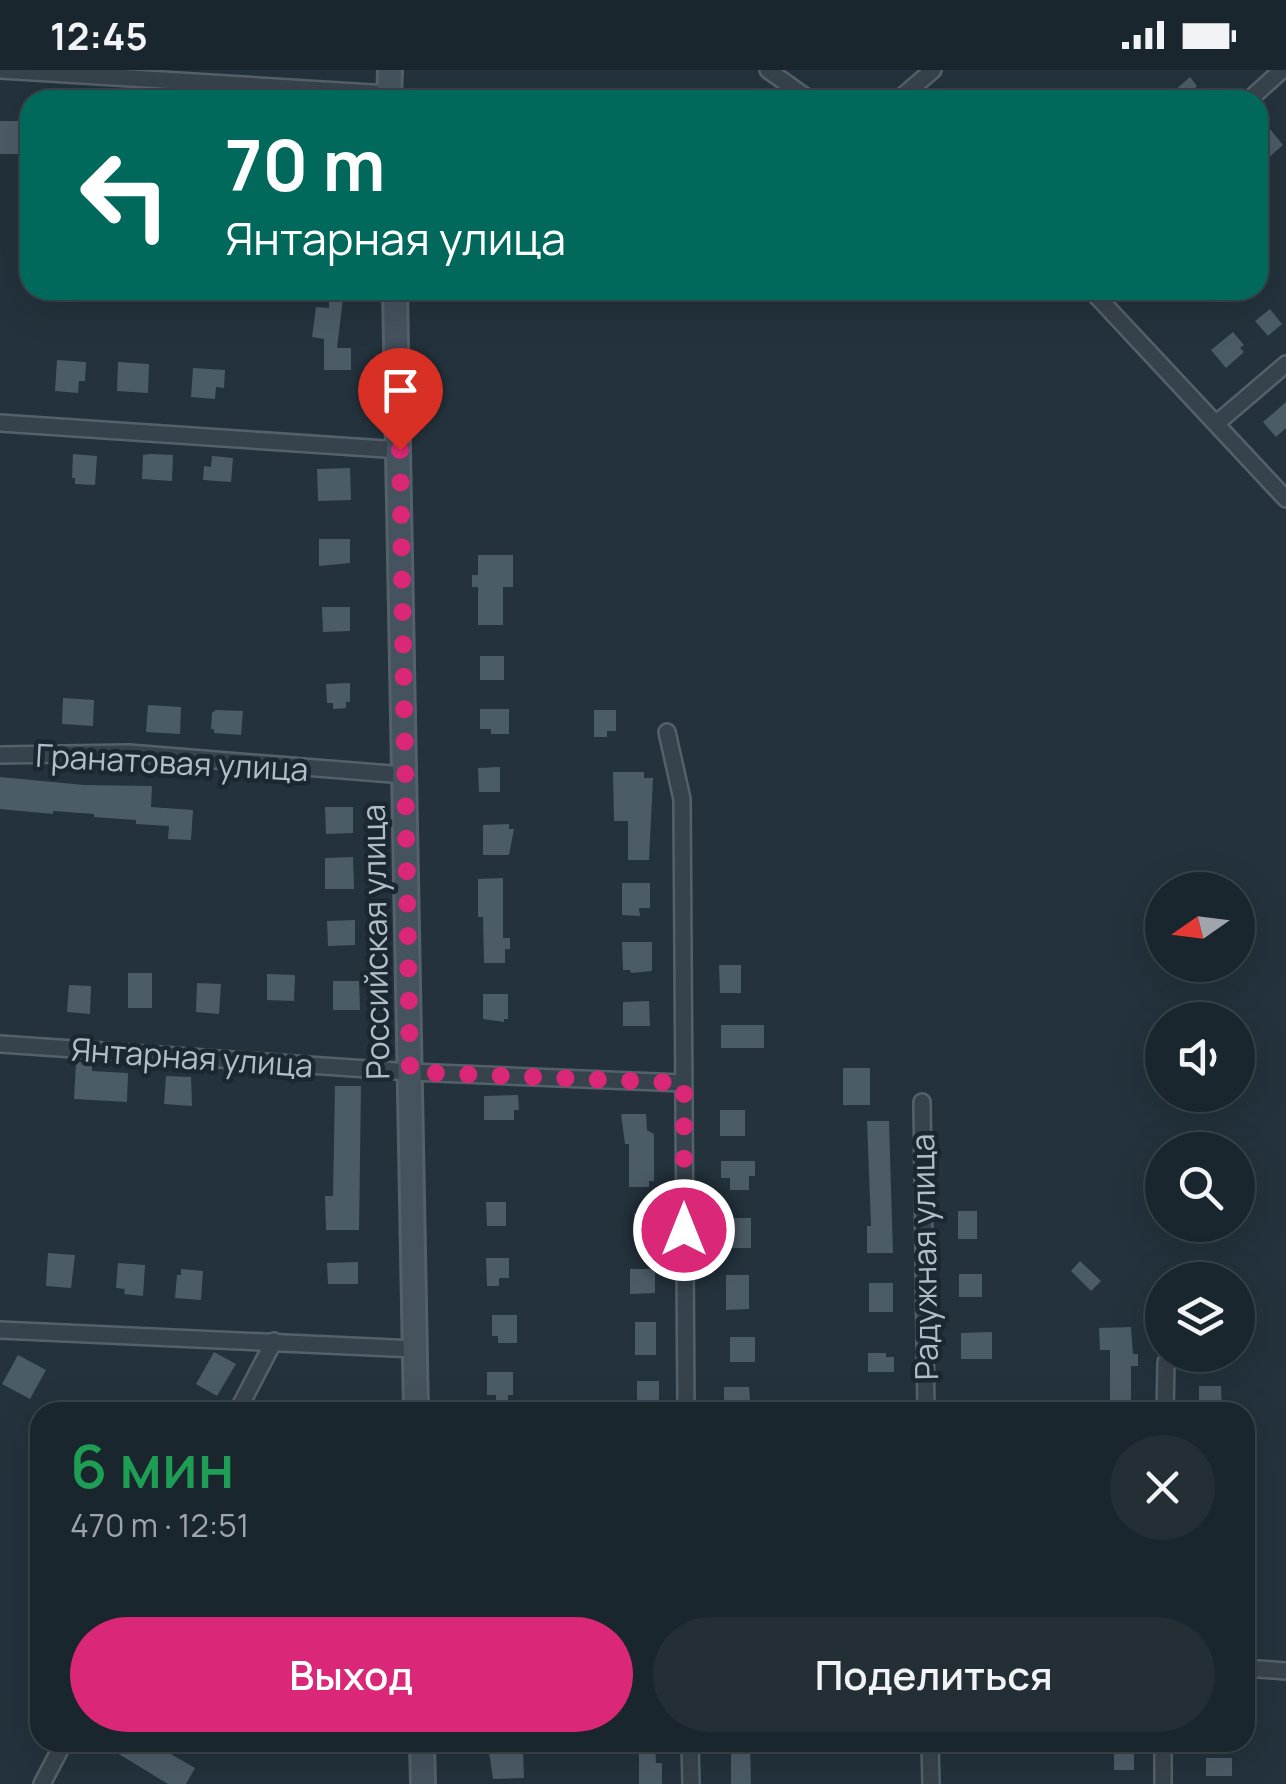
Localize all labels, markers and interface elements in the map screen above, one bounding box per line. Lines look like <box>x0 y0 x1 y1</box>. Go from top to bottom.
text: 12:45 <box>50 9 148 61</box>
text: 70 m <box>225 116 385 212</box>
icon: left <box>60 130 190 260</box>
text: Янтарная улица <box>225 207 566 269</box>
pin <box>358 348 443 451</box>
icon: arrive <box>373 363 428 418</box>
street label: Гранатовая улица <box>35 733 309 791</box>
street label: Российская улица <box>351 804 399 1080</box>
north arrow <box>1145 872 1255 982</box>
map controls <box>1145 872 1255 1372</box>
button: sound <box>1145 1002 1255 1112</box>
street label: Янтарная улица <box>69 1027 315 1087</box>
button: search <box>1145 1132 1255 1242</box>
street label: Радужная улица <box>900 1133 948 1381</box>
position arrow <box>632 1178 736 1282</box>
button: layers <box>1145 1262 1255 1372</box>
text: 6 мин <box>70 1424 235 1506</box>
button: close <box>1110 1435 1215 1540</box>
text: 470 m · 12:51 <box>70 1503 249 1547</box>
button: Выход <box>70 1617 633 1732</box>
button: Поделиться <box>653 1617 1215 1732</box>

